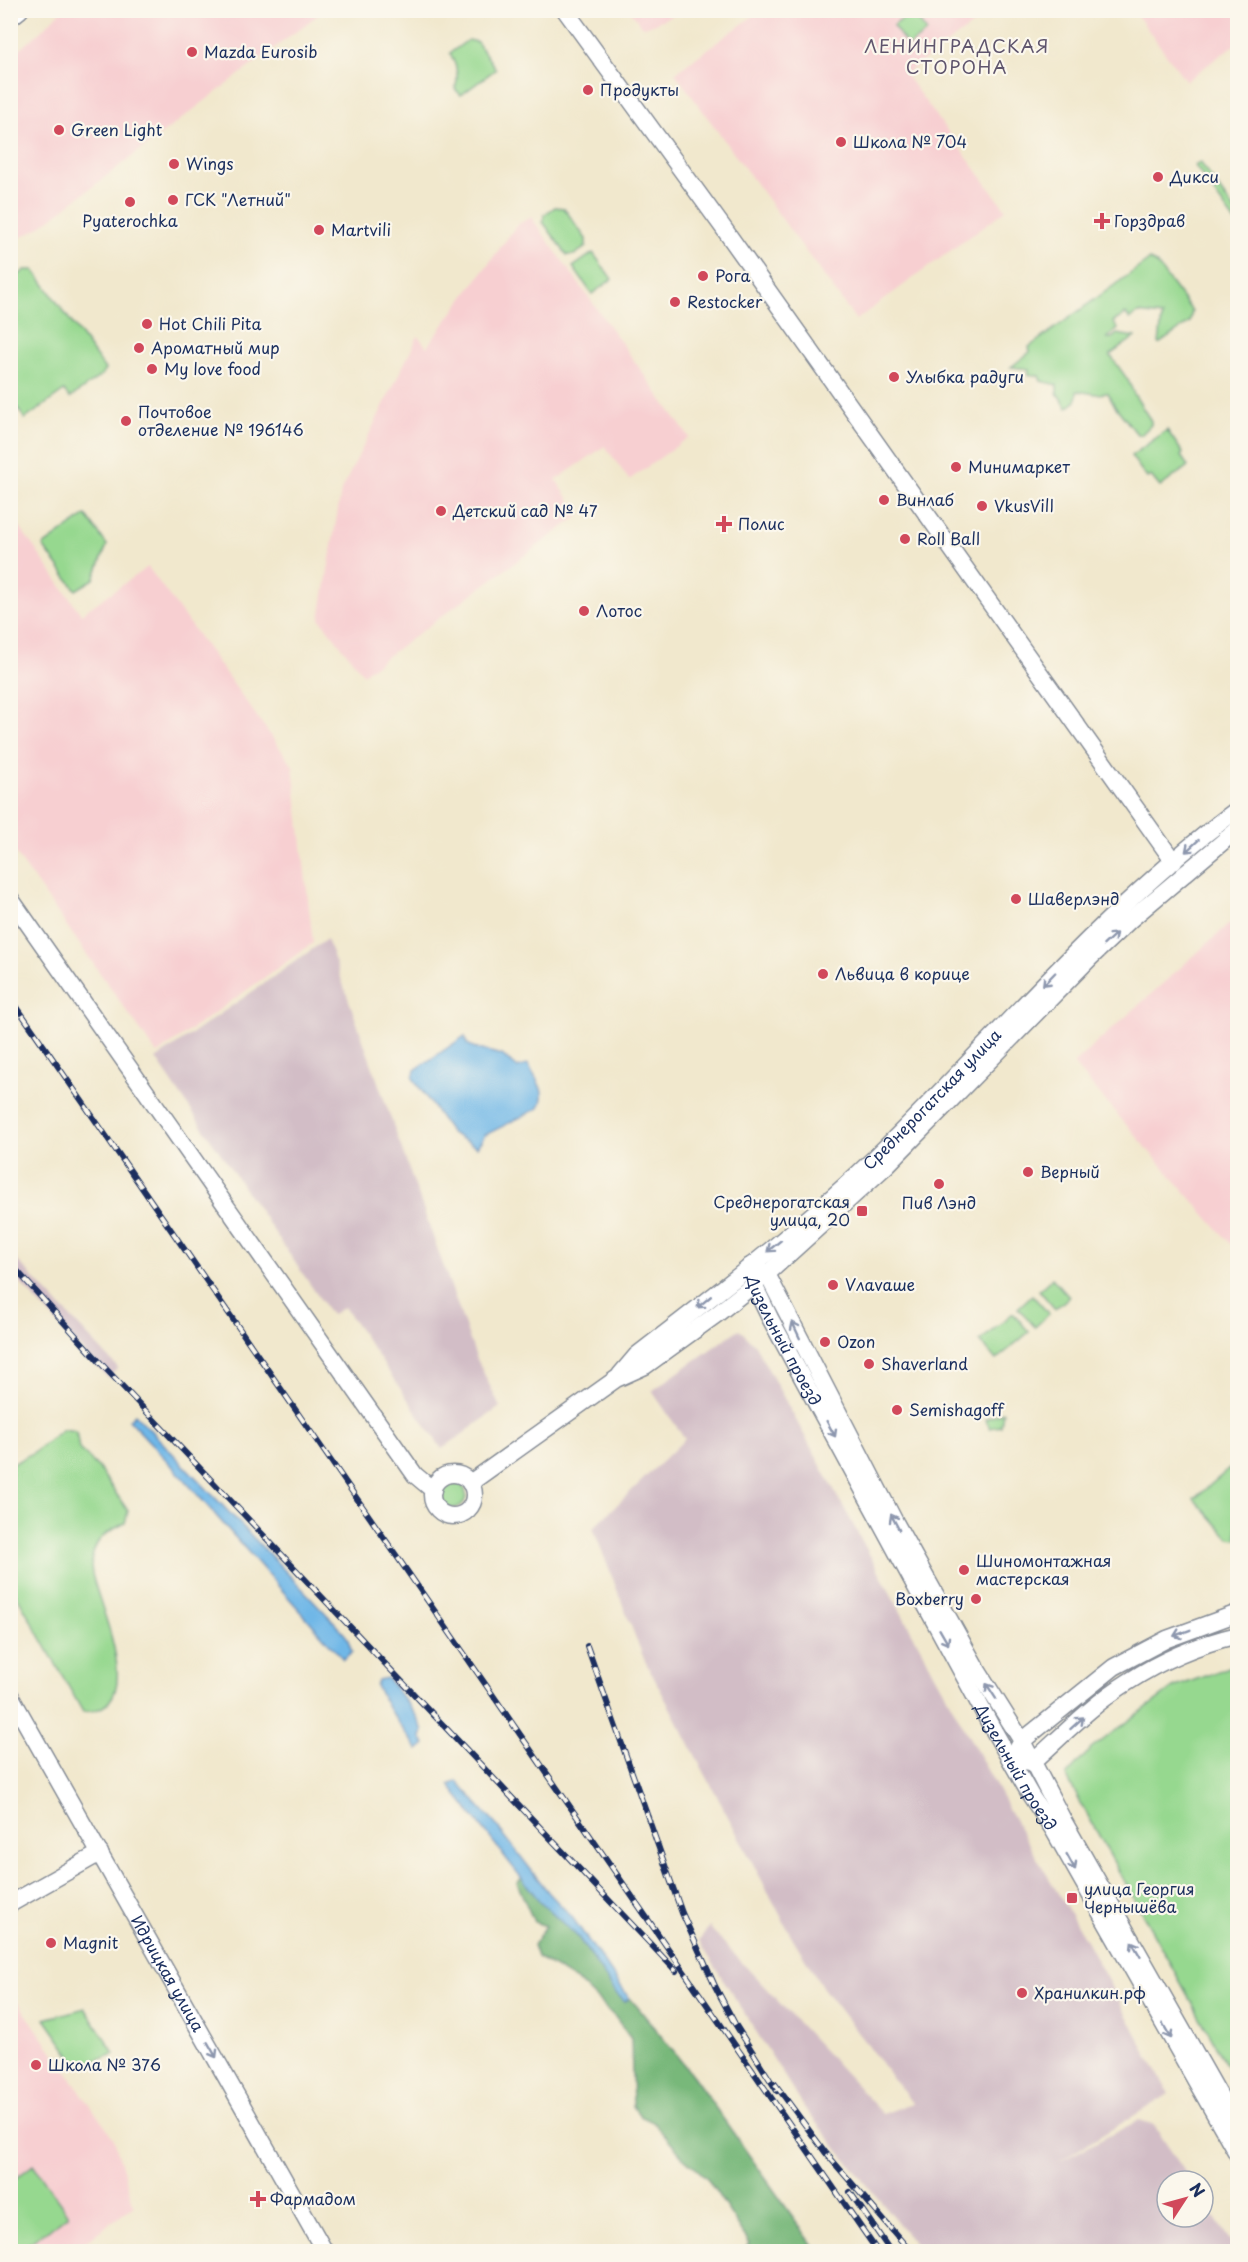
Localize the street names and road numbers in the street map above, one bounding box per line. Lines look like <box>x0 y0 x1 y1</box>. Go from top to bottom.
street label: Среднерогатская улица <box>857 1023 1006 1175</box>
street label: Дизельный проезд <box>741 1272 828 1409</box>
street label: Дизельный проезд <box>969 1698 1064 1835</box>
street label: Идрицкая улица <box>126 1910 211 2036</box>

